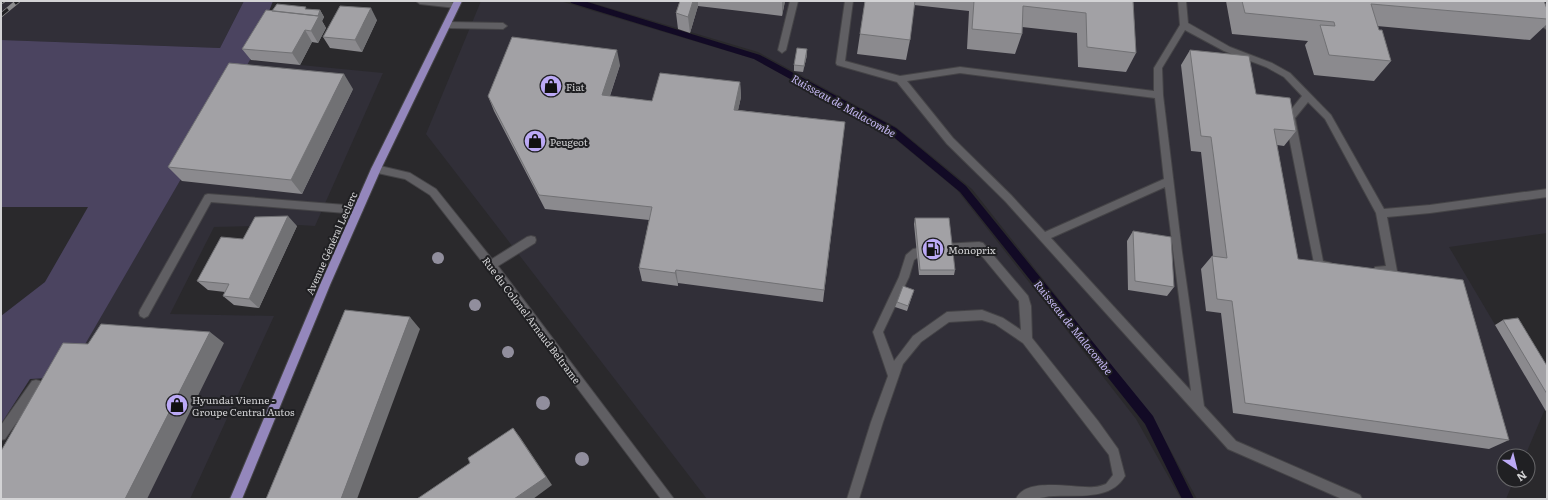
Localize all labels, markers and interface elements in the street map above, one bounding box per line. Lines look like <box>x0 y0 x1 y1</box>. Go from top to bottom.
water label: Ruisseau de Malacombe <box>789 70 899 140</box>
shop icon: Fiat <box>538 73 564 99</box>
place label: Fiat <box>566 79 585 94</box>
shop icon: Peugeot <box>522 128 548 154</box>
place label: Peugeot <box>550 134 588 149</box>
street label: Avenue Général Leclerc <box>302 189 360 297</box>
fuel station icon: Monoprix <box>920 236 946 262</box>
place label: Monoprix <box>948 242 996 257</box>
street label: Rue du Colonel Arnaud Beltrame <box>479 254 585 386</box>
water label: Ruisseau de Malacombe <box>1031 276 1117 378</box>
shop icon: Hyundai Vienne - Groupe Central Autos <box>164 392 190 418</box>
place label: Hyundai Vienne - Groupe Central Autos <box>192 392 295 419</box>
north arrow <box>1496 448 1536 488</box>
text: N <box>1514 468 1531 486</box>

